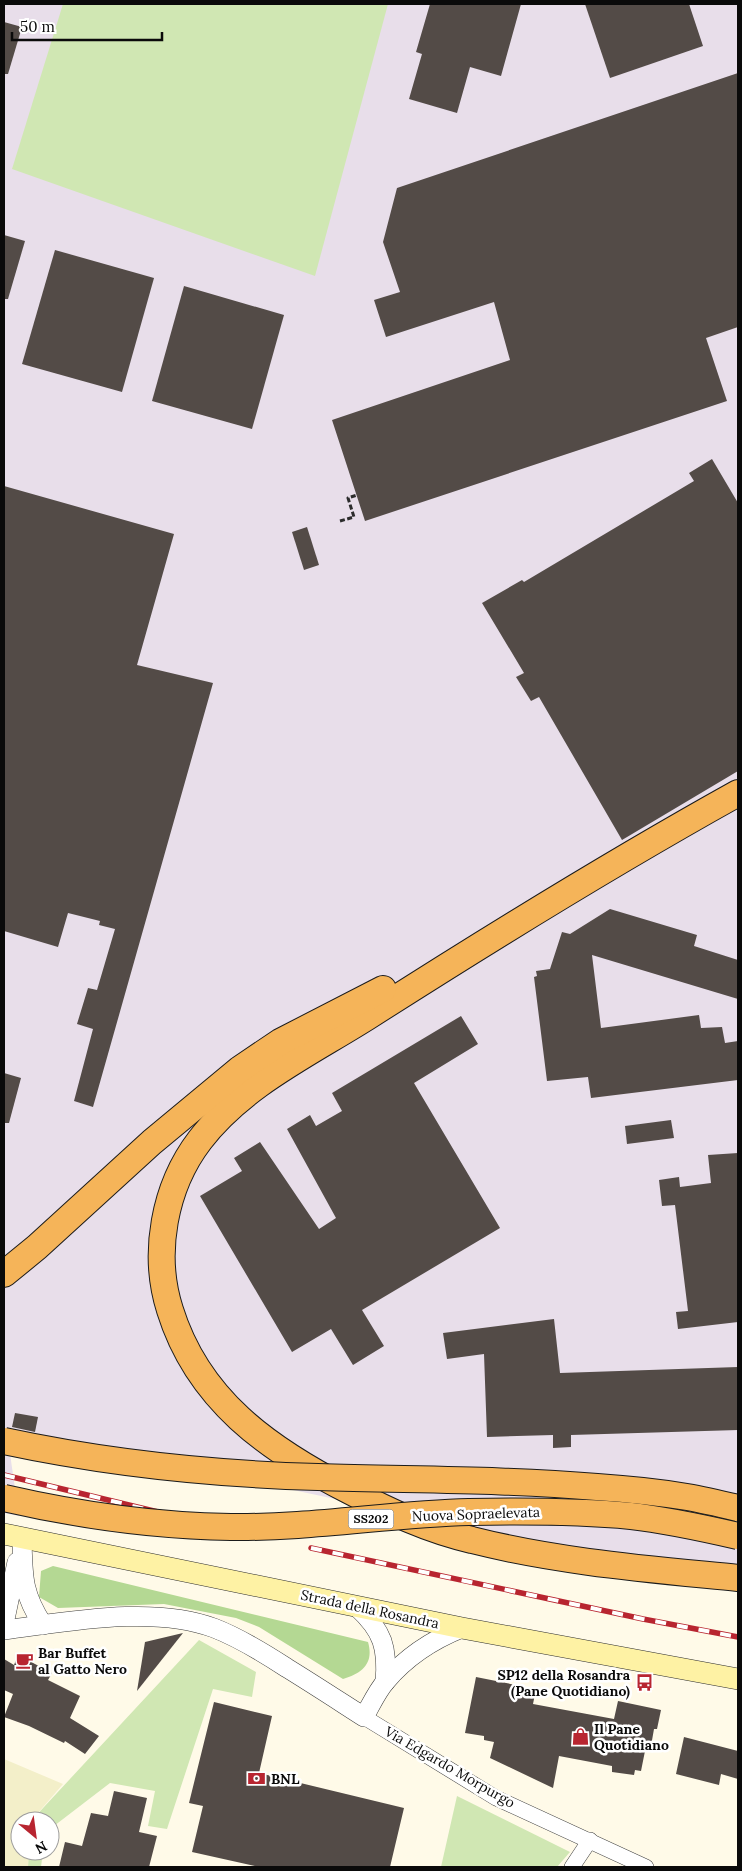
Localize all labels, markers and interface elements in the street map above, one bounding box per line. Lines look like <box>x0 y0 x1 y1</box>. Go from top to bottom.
scale bar <box>12 10 162 42</box>
text: 50 m <box>20 17 55 36</box>
street label: Nuova Sopraelevata <box>412 1503 540 1525</box>
road number: SS202 <box>348 1510 394 1528</box>
street label: Strada della Rosandra <box>299 1586 441 1632</box>
place label: Bar Buffet al Gatto Nero <box>38 1644 127 1678</box>
cafe icon: Bar Buffet al Gatto Nero <box>14 1651 34 1671</box>
place label: SP12 della Rosandra (Pane Quotidiano) <box>498 1666 631 1700</box>
bus stop icon: SP12 della Rosandra (Pane Quotidiano) <box>634 1673 654 1693</box>
place label: Il Pane Quotidiano <box>594 1720 669 1754</box>
street label: Via Edgardo Morpurgo <box>381 1722 518 1812</box>
shop icon: Il Pane Quotidiano <box>570 1727 590 1747</box>
bank icon: BNL <box>247 1769 267 1789</box>
place label: BNL <box>271 1770 300 1788</box>
north arrow <box>10 1811 60 1861</box>
text: N <box>32 1837 50 1858</box>

